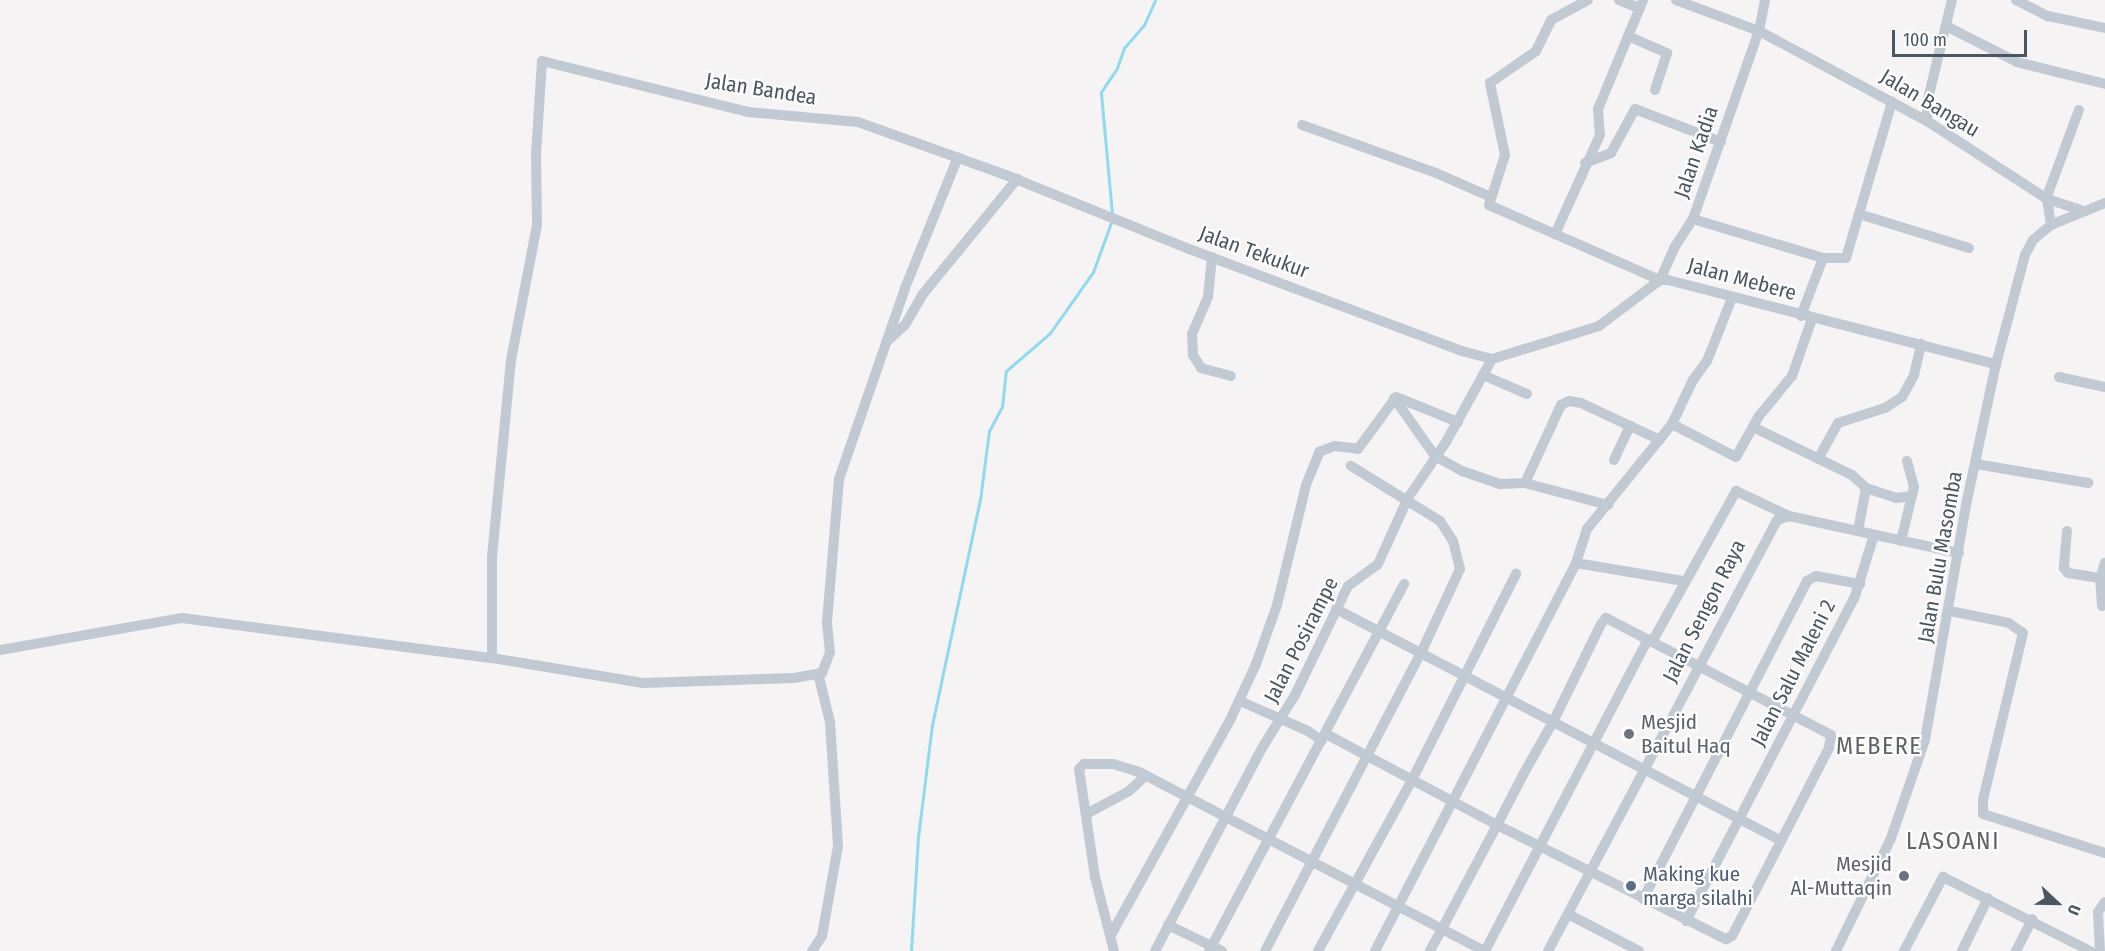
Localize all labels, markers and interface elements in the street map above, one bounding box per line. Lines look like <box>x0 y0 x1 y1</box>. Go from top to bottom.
scale bar <box>1895 18 2030 56</box>
text: 100 m <box>1903 29 1947 51</box>
street label: Jalan Bangau <box>1876 64 1984 142</box>
street label: Jalan Bandea <box>704 68 818 110</box>
street label: Jalan Kadia <box>1669 103 1723 201</box>
street label: Jalan Tekukur <box>1196 220 1312 284</box>
street label: Jalan Mebere <box>1685 252 1799 306</box>
street label: Jalan Bulu Masomba <box>1912 469 1968 645</box>
street label: Jalan Sengon Raya <box>1657 536 1751 686</box>
street label: Jalan Posirampe <box>1258 573 1344 707</box>
street label: Jalan Salu Maleni 2 <box>1745 596 1841 750</box>
place label: Mesjid Baitul Haq <box>1641 709 1731 759</box>
marker: Mesjid Baitul Haq <box>1622 727 1636 741</box>
district label: MEBERE <box>1836 733 1922 761</box>
district label: LASOANI <box>1906 828 2000 856</box>
place label: Mesjid Al-Muttaqin <box>1790 851 1892 901</box>
place label: Making kue marga silalhi <box>1643 861 1753 911</box>
marker: Mesjid Al-Muttaqin <box>1897 869 1911 883</box>
north arrow <box>2027 873 2087 933</box>
marker: Making kue marga silalhi <box>1624 879 1638 893</box>
text: U <box>2064 902 2085 918</box>

